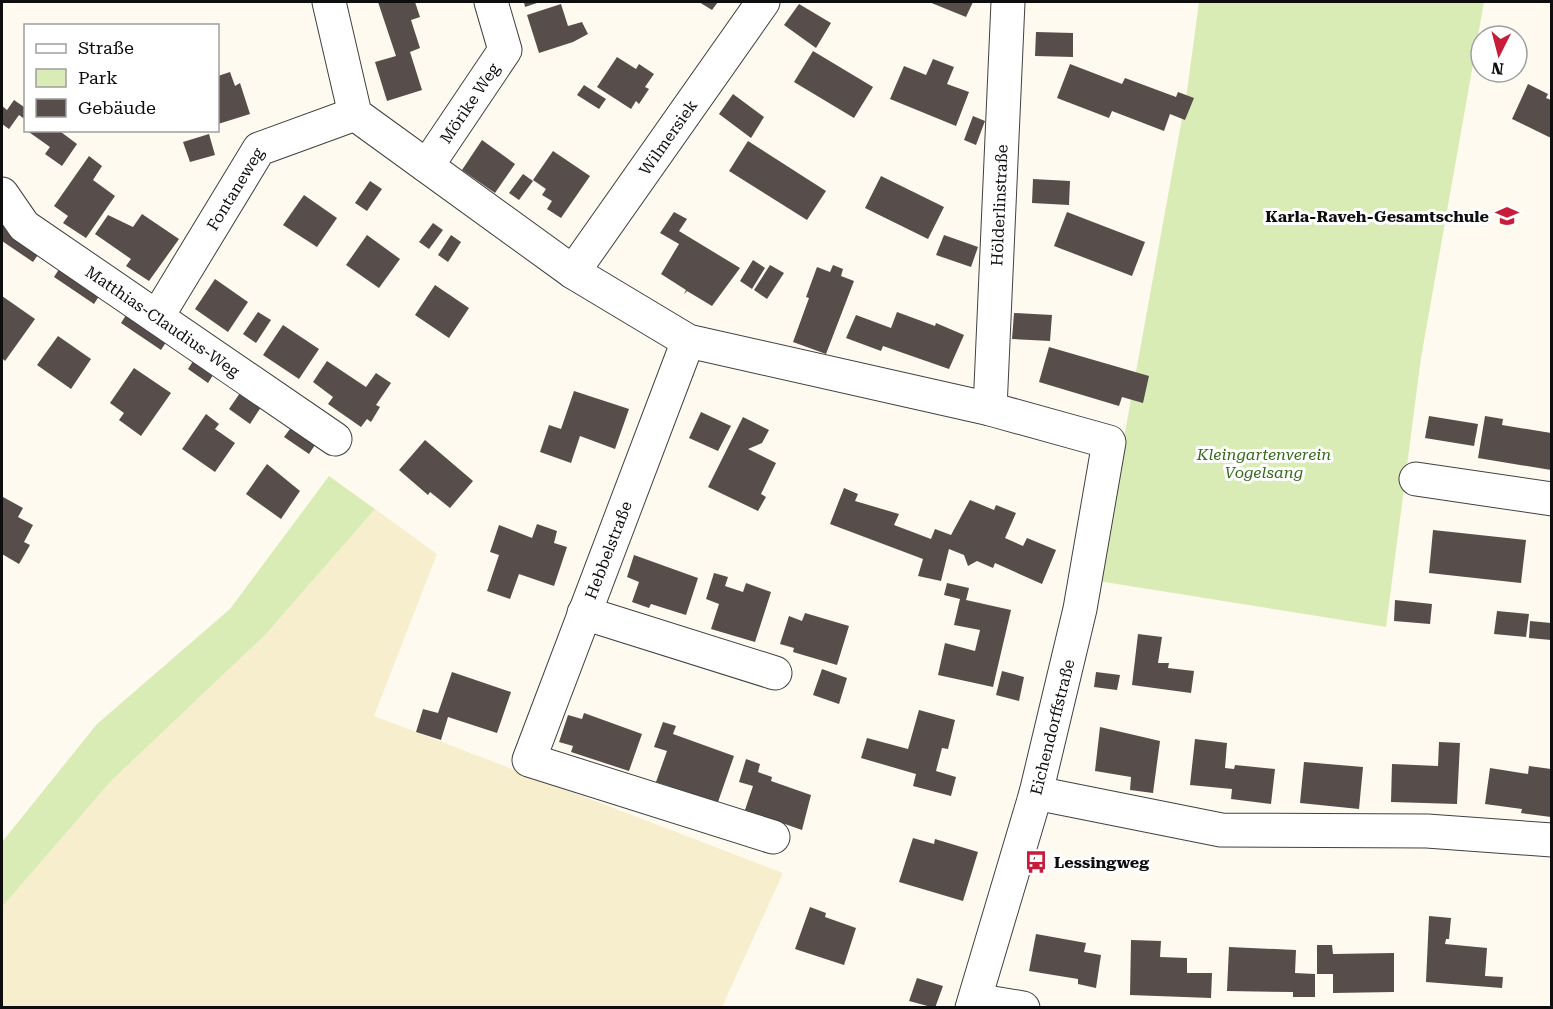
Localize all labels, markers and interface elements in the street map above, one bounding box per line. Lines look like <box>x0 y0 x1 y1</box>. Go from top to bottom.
legend <box>24 24 219 132</box>
north arrow <box>1469 24 1529 84</box>
text: Straße <box>78 37 134 58</box>
text: N <box>1490 58 1505 79</box>
street label: Mörike Weg <box>436 59 504 147</box>
text: Park <box>78 67 118 88</box>
street label: Wilmersiek <box>635 96 701 179</box>
text: Gebäude <box>78 97 156 118</box>
street label: Fontaneweg <box>203 143 268 234</box>
street label: Hölderlinstraße <box>987 144 1012 266</box>
school or university icon: Karla-Raveh-Gesamtschule <box>1494 203 1520 229</box>
place label: Karla-Raveh-Gesamtschule <box>1265 207 1489 226</box>
street label: Matthias-Claudius-Weg <box>82 262 244 381</box>
park label: Kleingartenverein Vogelsang <box>1196 445 1331 482</box>
street label: Hebbelstraße <box>581 498 636 602</box>
street label: Eichendorffstraße <box>1026 657 1079 797</box>
bus stop icon: Lessingweg <box>1023 849 1049 875</box>
place label: Lessingweg <box>1054 853 1149 872</box>

